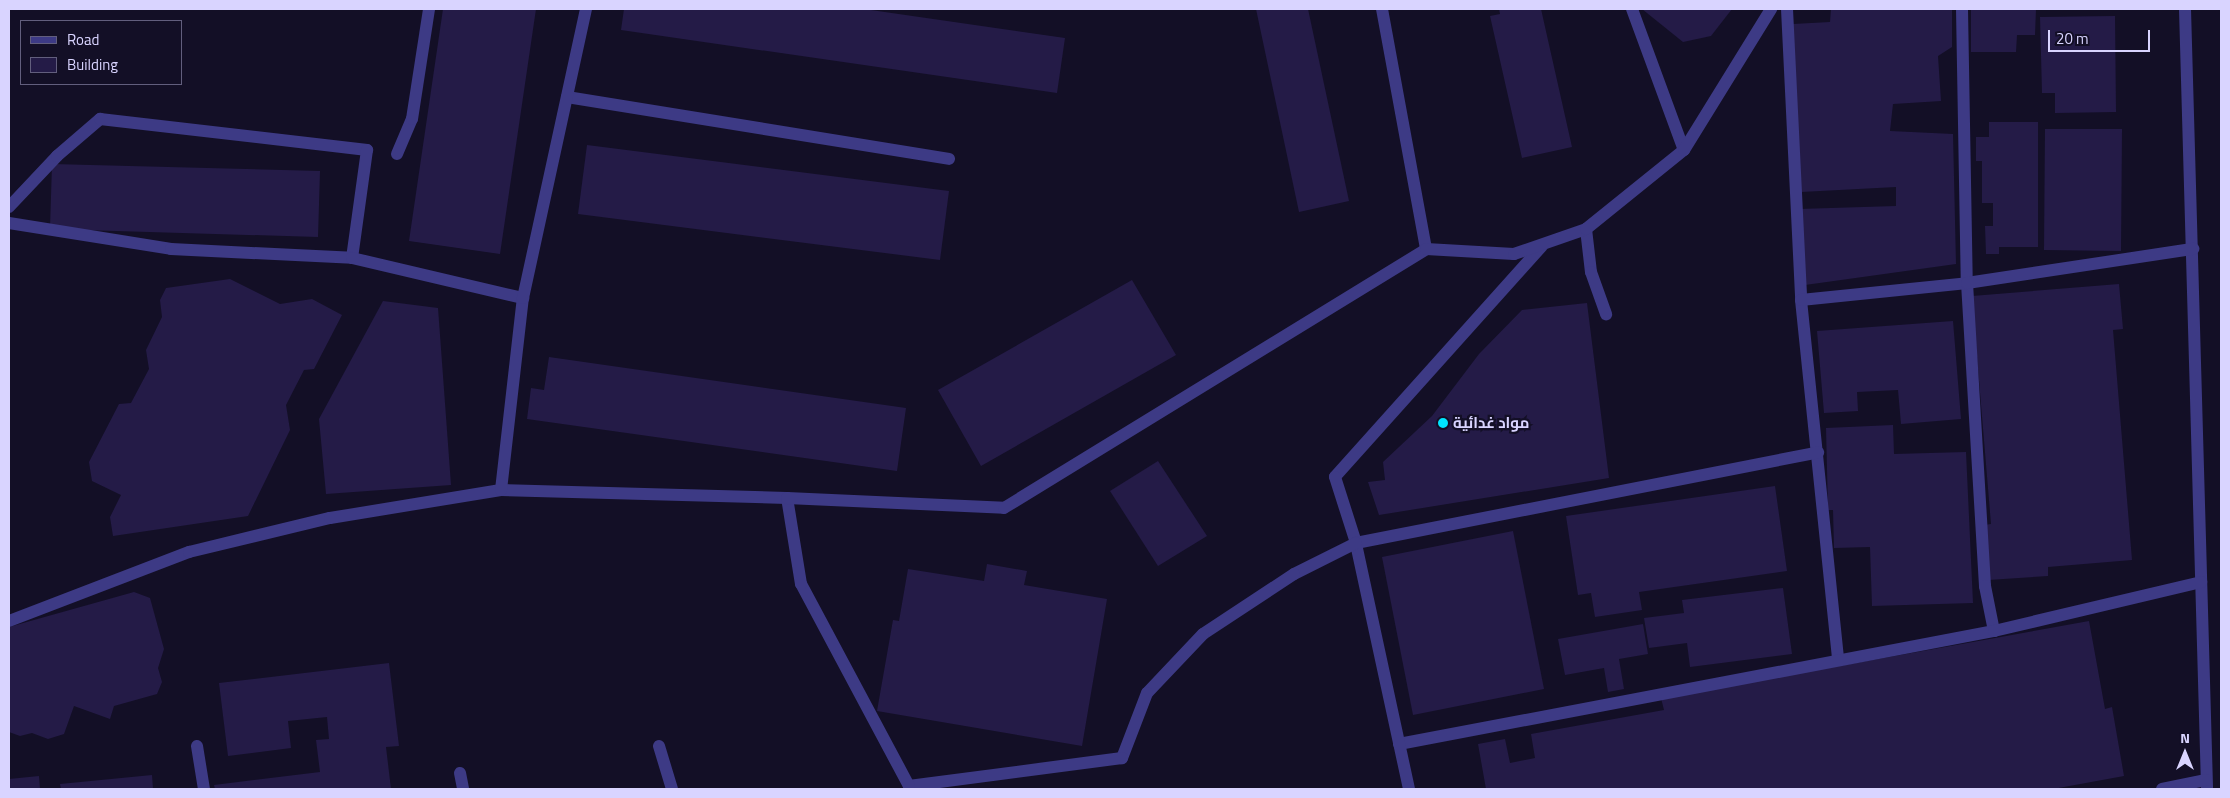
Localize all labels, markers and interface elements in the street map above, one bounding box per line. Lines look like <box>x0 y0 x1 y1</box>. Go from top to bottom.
legend <box>20 20 182 85</box>
scale bar <box>2050 20 2152 52</box>
text: 20 m <box>2056 27 2089 50</box>
text: Road <box>67 28 99 51</box>
text: Building <box>67 53 118 76</box>
place label: مواد غدائية <box>1453 414 1529 432</box>
marker: مواد غدائية <box>1437 417 1449 429</box>
text: N <box>2180 727 2190 748</box>
north arrow <box>2160 728 2210 778</box>

